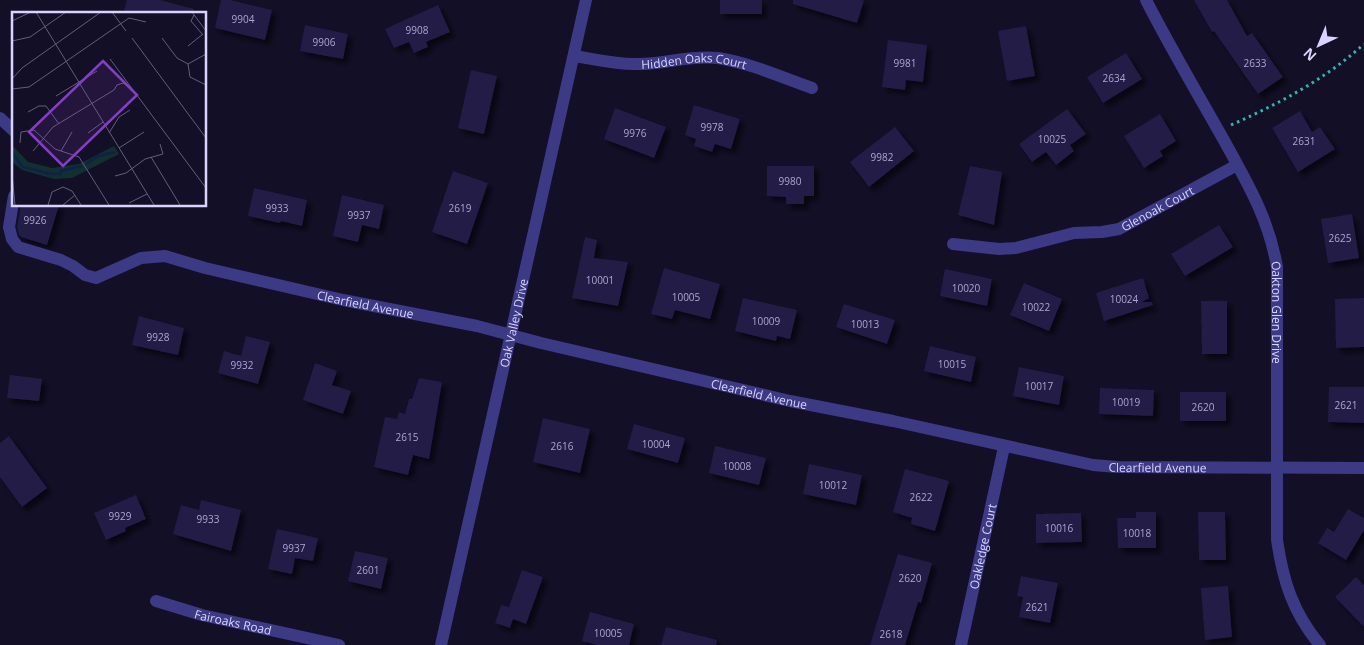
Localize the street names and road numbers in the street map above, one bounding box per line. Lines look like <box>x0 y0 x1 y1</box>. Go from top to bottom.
street label: Hidden Oaks Court <box>641 49 749 73</box>
street label: Glenoak Court <box>1118 182 1197 235</box>
street label: Oakton Glen Drive <box>1268 260 1286 364</box>
street label: Oak Valley Drive <box>495 277 532 369</box>
street label: Clearfield Avenue <box>315 286 415 322</box>
street label: Clearfield Avenue <box>709 374 809 413</box>
street label: Clearfield Avenue <box>1108 458 1207 476</box>
street label: Oakledge Court <box>965 502 1000 591</box>
street label: Fairoaks Road <box>193 605 273 639</box>

